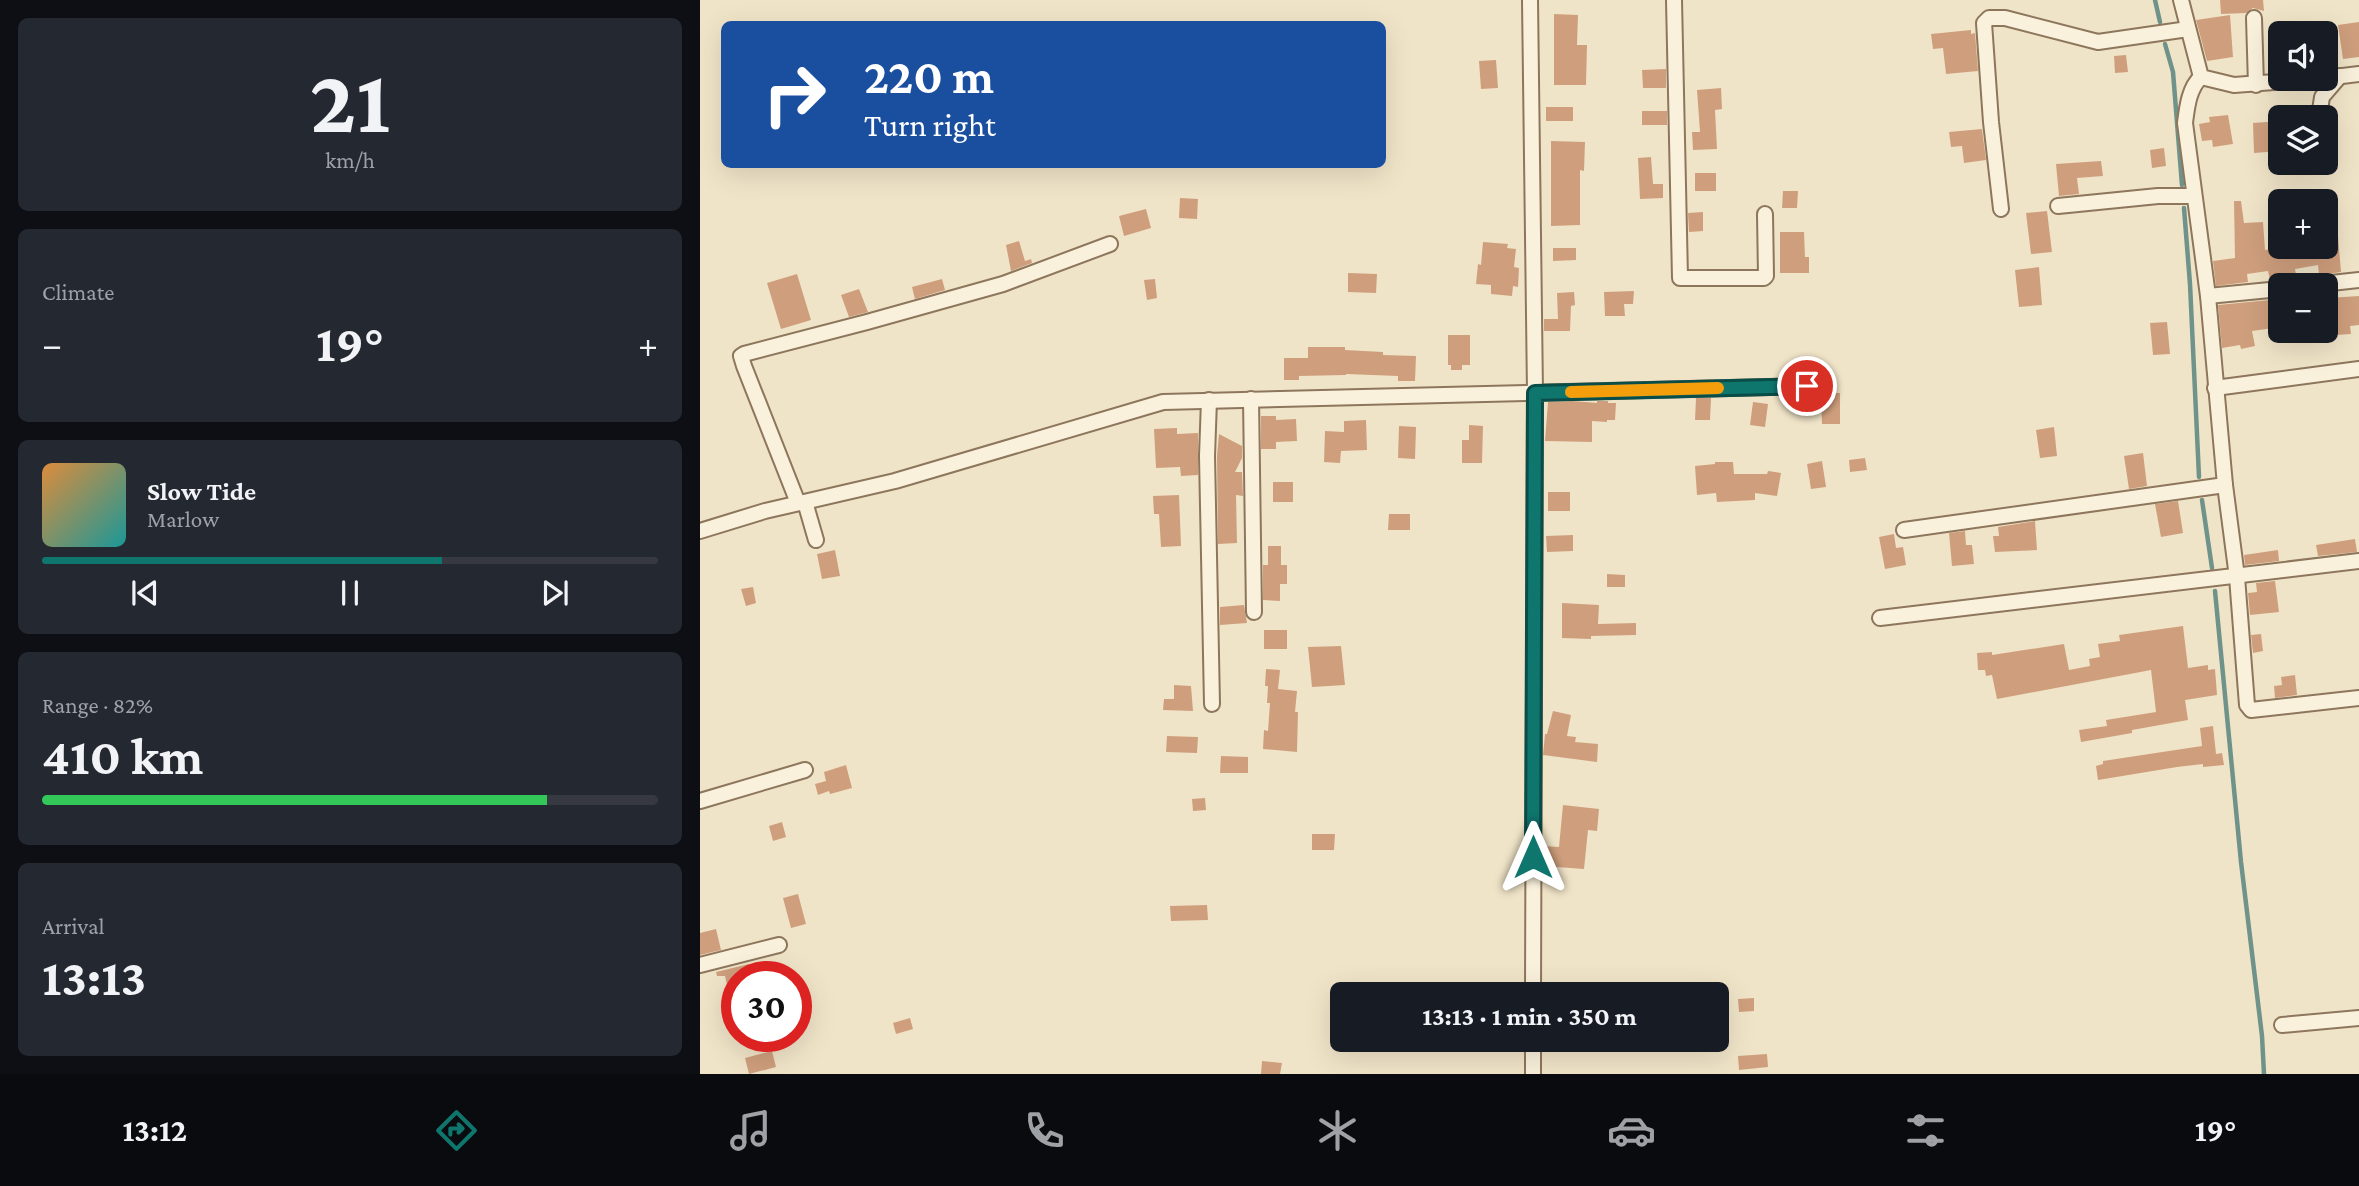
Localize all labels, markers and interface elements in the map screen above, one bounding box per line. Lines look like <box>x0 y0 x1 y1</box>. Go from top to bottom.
map controls <box>2268 21 2338 343</box>
button: sound <box>2268 21 2338 91</box>
icon: right <box>749 49 840 140</box>
text: 220 m <box>864 49 994 104</box>
text: 21 <box>310 50 390 152</box>
button: layers <box>2268 105 2338 175</box>
text: Turn right <box>864 107 996 143</box>
text: km/h <box>325 147 375 173</box>
button: + <box>2268 189 2338 259</box>
button: − <box>2268 273 2338 343</box>
text: Climate <box>42 279 114 305</box>
text: 19° <box>316 314 384 372</box>
text: − <box>42 323 62 365</box>
text: + <box>638 323 658 365</box>
pin <box>1777 356 1837 416</box>
icon: arrive <box>1788 367 1826 405</box>
text: Slow Tide <box>147 477 256 506</box>
text: Marlow <box>147 506 219 532</box>
icon: previous <box>126 574 164 612</box>
icon: pause <box>331 574 369 612</box>
icon: next <box>536 574 574 612</box>
text: Range · 82% <box>42 692 153 718</box>
text: 410 km <box>42 727 203 785</box>
position arrow <box>1496 820 1570 894</box>
text: Arrival <box>42 913 105 939</box>
text: 13:13 <box>42 948 146 1006</box>
speed limit sign: 30 <box>721 961 812 1052</box>
text: 13:13 · 1 min · 350 m <box>1422 1002 1637 1031</box>
icon: directions <box>432 1106 481 1155</box>
icon: music <box>726 1106 775 1155</box>
icon: phone <box>1020 1106 1069 1155</box>
icon: climate <box>1313 1106 1362 1155</box>
icon: car <box>1607 1106 1656 1155</box>
icon: filters <box>1901 1106 1950 1155</box>
text: 13:12 <box>122 1112 187 1148</box>
text: 19° <box>2195 1112 2237 1148</box>

